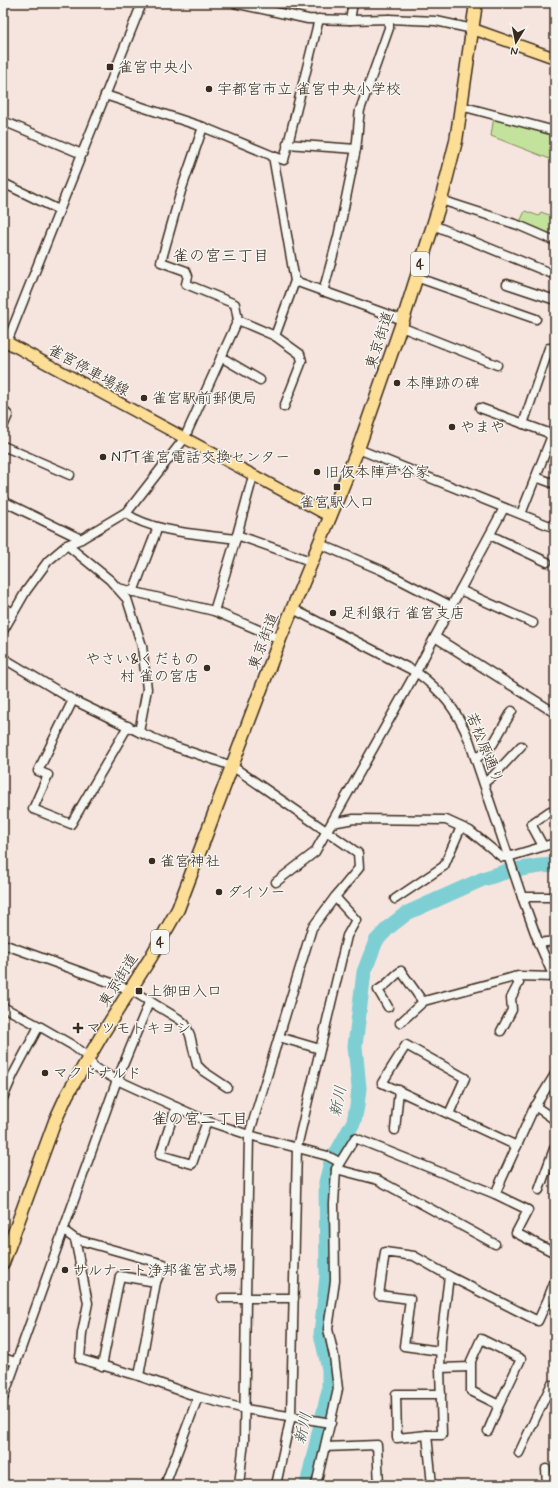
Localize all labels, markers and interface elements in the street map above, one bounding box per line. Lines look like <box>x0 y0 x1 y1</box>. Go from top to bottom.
north arrow <box>496 22 536 62</box>
text: N <box>510 43 519 58</box>
place label: 雀宮中央小 <box>118 58 193 78</box>
marker: 雀宮中央小 <box>105 62 115 72</box>
place label: 宇都宮市立 雀宮中央小学校 <box>217 80 401 100</box>
marker: 宇都宮市立 雀宮中央小学校 <box>204 84 214 94</box>
district label: 雀の宮三丁目 <box>173 246 269 267</box>
road number: 4 <box>411 252 429 276</box>
street label: 東京街道 <box>361 309 399 372</box>
street label: 雀宮停車場線 <box>44 340 133 401</box>
place label: 本陣跡の碑 <box>405 374 480 394</box>
marker: 本陣跡の碑 <box>392 378 402 388</box>
place label: 雀宮駅前郵便局 <box>152 389 257 409</box>
marker: 雀宮駅前郵便局 <box>139 393 149 403</box>
place label: やまや <box>460 418 505 438</box>
marker: やまや <box>447 422 457 432</box>
place label: NTT雀宮電話交換センター <box>111 448 290 468</box>
marker: NTT雀宮電話交換センター <box>98 452 108 462</box>
place label: 旧仮本陣芦谷家 <box>325 463 430 483</box>
marker: 旧仮本陣芦谷家 <box>312 467 322 477</box>
marker: 雀宮駅入口 <box>332 482 342 492</box>
place label: 雀宮駅入口 <box>299 493 375 513</box>
place label: 足利銀行 雀宮支店 <box>341 604 465 624</box>
marker: 足利銀行 雀宮支店 <box>328 608 338 618</box>
street label: 東京街道 <box>244 610 284 673</box>
place label: やさい&くだもの 村 雀の宮店 <box>85 650 199 687</box>
marker: やさい&くだもの 村 雀の宮店 <box>202 663 212 673</box>
street label: 若松原通り <box>461 710 507 787</box>
place label: 雀宮神社 <box>160 852 220 872</box>
marker: 雀宮神社 <box>147 856 157 866</box>
place label: ダイソー <box>227 883 286 903</box>
marker: ダイソー <box>214 887 224 897</box>
road number: 4 <box>151 930 169 954</box>
street label: 東京街道 <box>94 950 143 1011</box>
place label: 上御田入口 <box>147 982 222 1002</box>
marker: 上御田入口 <box>134 986 144 996</box>
place label: マツモトキヨシ <box>86 1019 191 1039</box>
marker: マツモトキヨシ <box>73 1023 83 1033</box>
place label: マクドナルド <box>53 1064 142 1084</box>
marker: マクドナルド <box>40 1068 50 1078</box>
water label: 新川 <box>325 1084 352 1119</box>
district label: 雀の宮二丁目 <box>152 1109 248 1130</box>
place label: サルナート浄邦雀宮式場 <box>73 1261 237 1281</box>
marker: サルナート浄邦雀宮式場 <box>60 1265 70 1275</box>
water label: 新川 <box>290 1410 317 1446</box>

